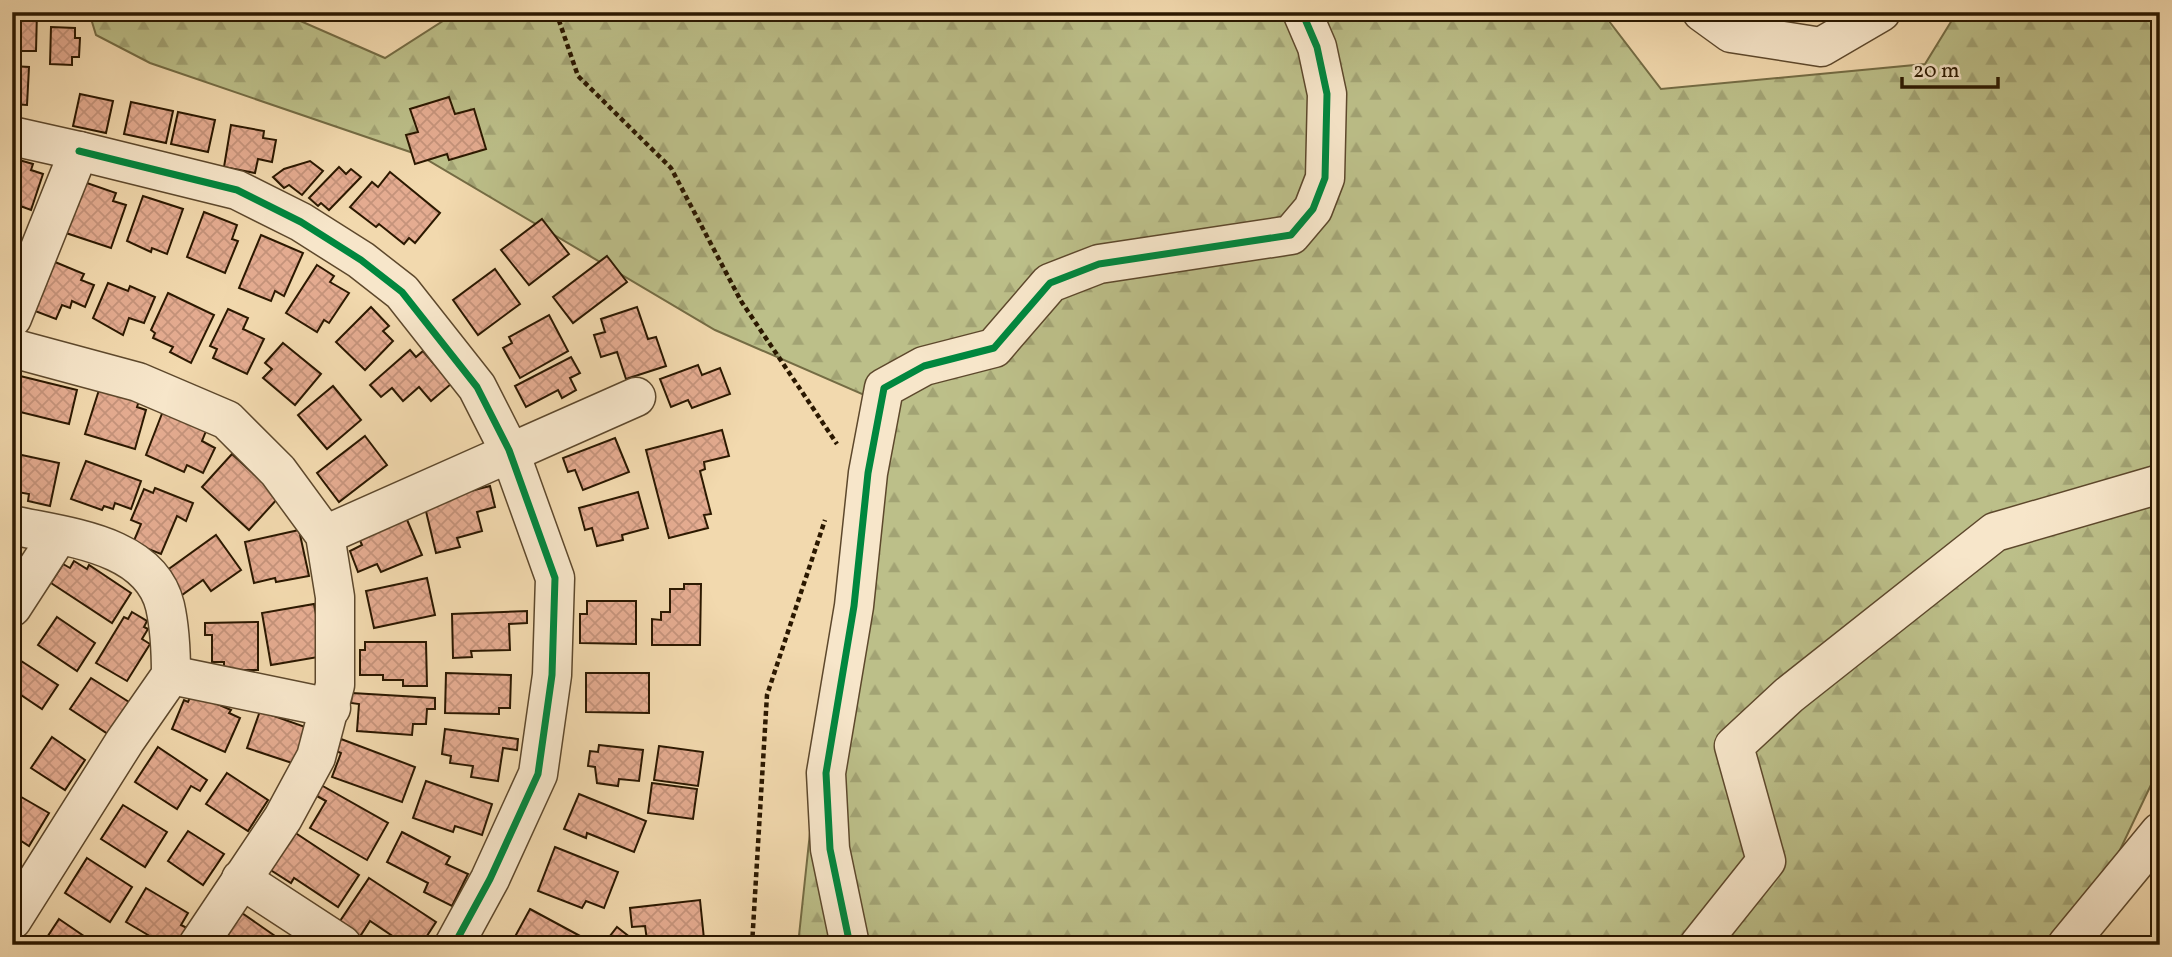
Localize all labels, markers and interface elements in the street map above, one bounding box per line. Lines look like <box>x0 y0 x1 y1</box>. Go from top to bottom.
scale bar <box>1902 46 1999 90</box>
text: 20 m <box>1913 57 1959 86</box>

